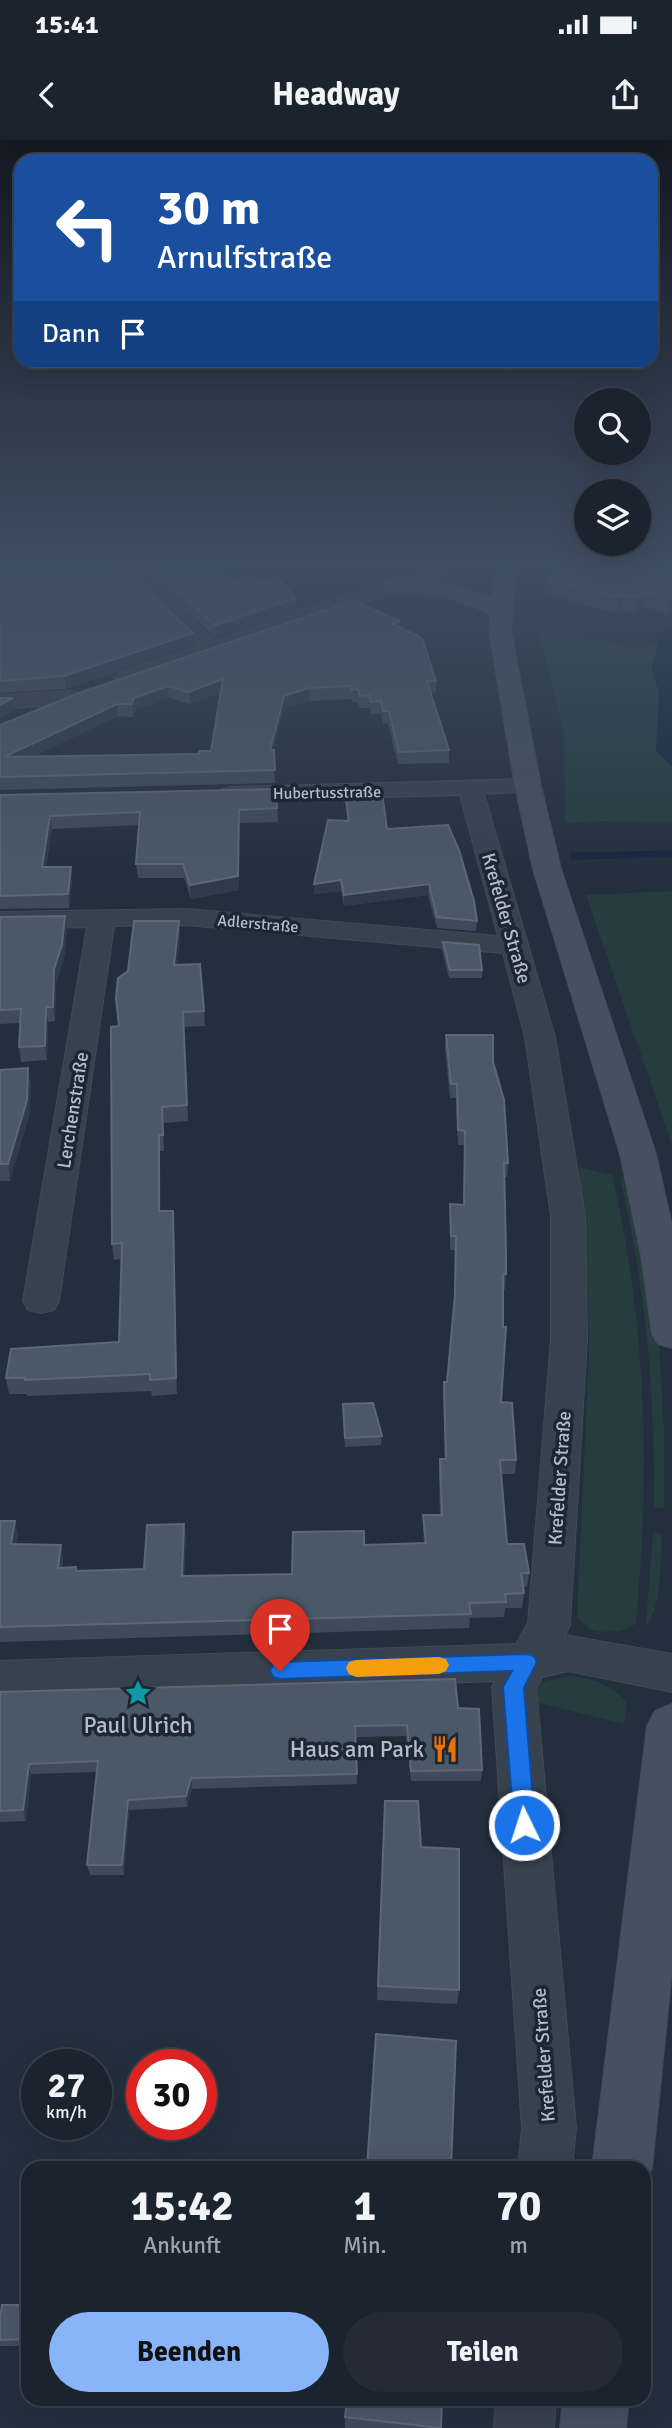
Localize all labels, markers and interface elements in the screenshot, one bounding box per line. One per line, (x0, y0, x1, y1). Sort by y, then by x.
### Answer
text: 15:41 (35, 9, 99, 41)
text: Headway (272, 75, 400, 114)
icon: back (28, 76, 66, 114)
icon: share (606, 76, 644, 114)
text: 30 m (157, 178, 260, 238)
icon: left (42, 182, 133, 273)
text: Arnulfstraße (157, 238, 332, 277)
icon: arrive (114, 315, 152, 353)
text: Dann (42, 318, 100, 350)
map controls (574, 388, 651, 556)
button: search (574, 388, 651, 465)
button: layers (574, 479, 651, 556)
street label: Hubertusstraße (273, 782, 381, 804)
street label: Krefelder Straße (476, 850, 536, 986)
street label: Adlerstraße (217, 910, 299, 937)
street label: Lerchenstraße (52, 1050, 94, 1170)
street label: Krefelder Straße (543, 1410, 577, 1546)
pin (250, 1599, 310, 1671)
icon: arrive (261, 1610, 299, 1648)
place icon: Paul Ulrich (123, 1678, 153, 1708)
place label: Paul Ulrich (83, 1711, 193, 1740)
restaurant icon: Haus am Park (430, 1734, 460, 1764)
place label: Haus am Park (290, 1735, 424, 1764)
position arrow (487, 1788, 561, 1862)
street label: Krefelder Straße (527, 1987, 561, 2123)
speed limit sign: 30 (126, 2049, 217, 2140)
text: 27 (48, 2064, 85, 2107)
text: km/h (46, 2101, 87, 2123)
text: 15:42 (131, 2181, 234, 2232)
text: 1 (354, 2181, 376, 2232)
text: 70 (496, 2181, 541, 2232)
text: Ankunft (143, 2231, 221, 2260)
text: Min. (343, 2231, 387, 2260)
text: m (510, 2231, 528, 2260)
button: Beenden (49, 2312, 329, 2392)
button: Teilen (343, 2312, 623, 2392)

